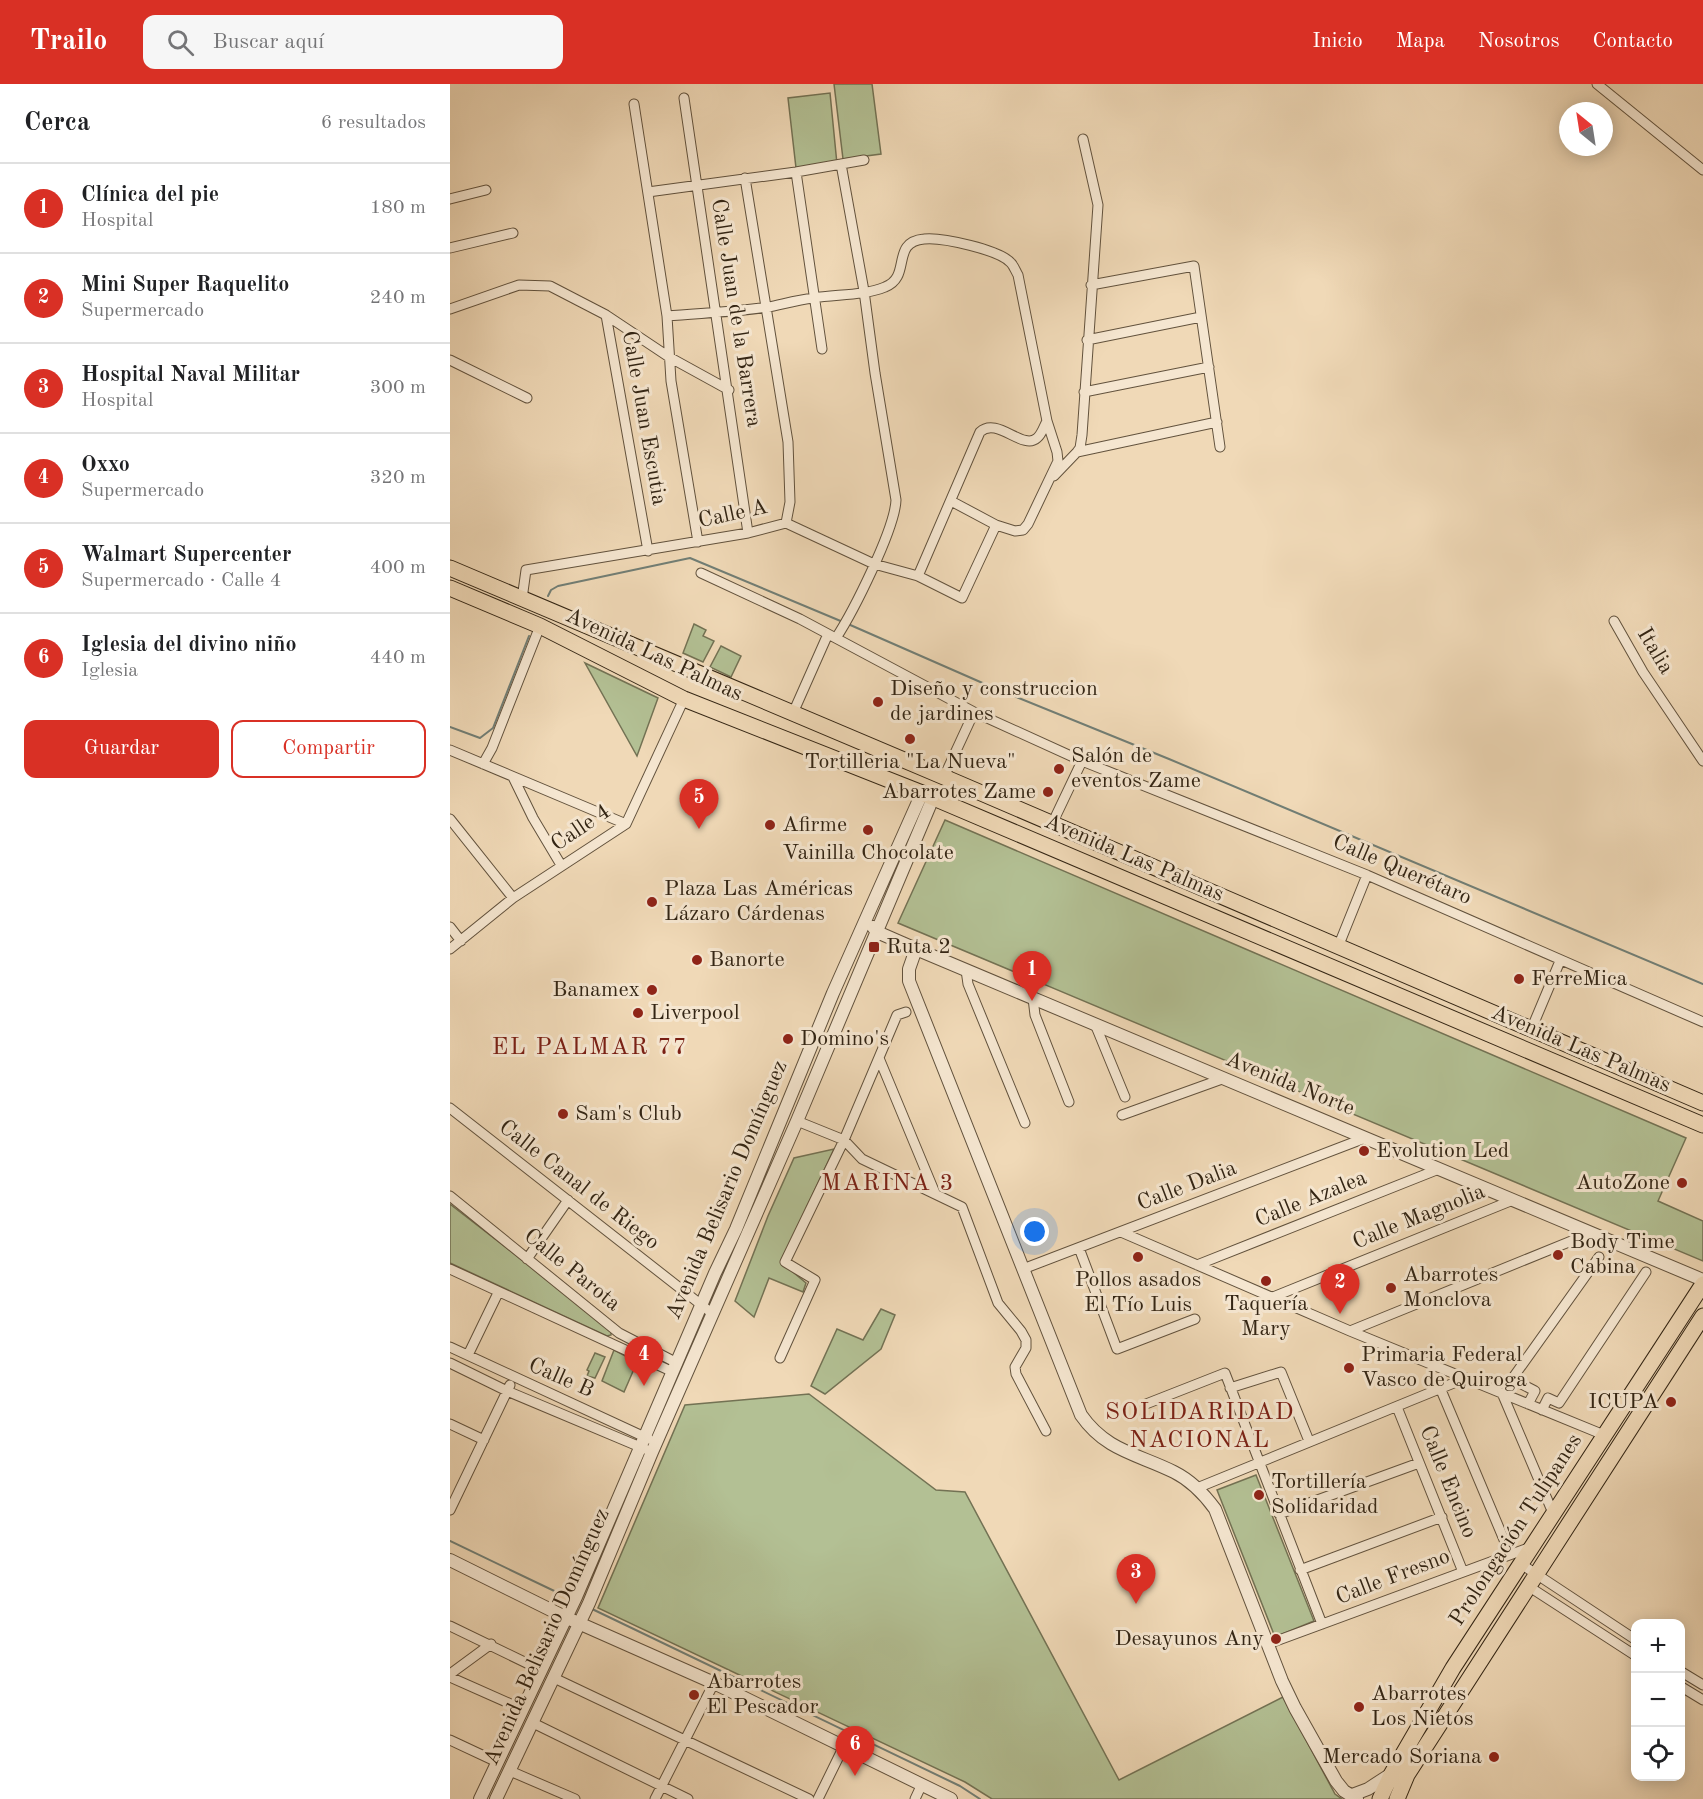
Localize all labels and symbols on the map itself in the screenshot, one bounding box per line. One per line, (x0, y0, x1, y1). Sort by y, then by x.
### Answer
north arrow (1559, 102, 1613, 156)
street label: Calle Juan de la Barrera (707, 197, 765, 429)
street label: Calle Juan Escutia (618, 329, 670, 507)
street label: Calle A (696, 496, 770, 532)
street label: Avenida Las Palmas (562, 604, 746, 706)
street label: Italia (1633, 624, 1677, 678)
place label: Diseño y construccion de jardines (890, 678, 1098, 725)
marker: Diseño y construccion de jardines (871, 695, 885, 709)
marker: Tortilleria "La Nueva" (903, 732, 917, 746)
place label: Salón de eventos Zame (1071, 745, 1201, 792)
place label: Tortilleria "La Nueva" (804, 751, 1016, 773)
marker: Salón de eventos Zame (1052, 762, 1066, 776)
pin: 5 (680, 780, 718, 829)
place label: Abarrotes Zame (882, 781, 1036, 803)
marker: Abarrotes Zame (1041, 785, 1055, 799)
street label: Calle 4 (547, 800, 615, 856)
street label: Avenida Las Palmas (1041, 810, 1227, 906)
place label: Afirme (782, 814, 847, 836)
marker: Afirme (763, 818, 777, 832)
marker: Vainilla Chocolate (861, 823, 875, 837)
street label: Calle Querétaro (1329, 831, 1475, 909)
place label: Vainilla Chocolate (782, 842, 954, 864)
place label: Plaza Las Américas Lázaro Cárdenas (664, 878, 853, 925)
marker: Plaza Las Américas Lázaro Cárdenas (645, 895, 659, 909)
place label: Ruta 2 (886, 936, 951, 958)
marker: Ruta 2 (867, 940, 881, 954)
place label: Banorte (709, 949, 785, 971)
pin: 1 (1012, 952, 1052, 1001)
marker: Banorte (690, 953, 704, 967)
place label: FerreMica (1531, 968, 1628, 990)
marker: FerreMica (1512, 972, 1526, 986)
place label: Banamex (552, 979, 640, 1001)
marker: Banamex (645, 983, 659, 997)
street label: Avenida Las Palmas (1488, 1001, 1674, 1097)
place label: Liverpool (650, 1002, 740, 1024)
marker: Liverpool (631, 1006, 645, 1020)
place label: Domino's (800, 1028, 889, 1050)
marker: Domino's (781, 1032, 795, 1046)
district label: EL PALMAR 77 (492, 1036, 688, 1060)
street label: Avenida Norte (1222, 1048, 1358, 1120)
street label: Avenida Belisario Domínguez (662, 1057, 792, 1323)
place label: Sam's Club (575, 1103, 682, 1125)
marker: Sam's Club (556, 1107, 570, 1121)
street label: Calle Canal de Riego (495, 1116, 663, 1254)
place label: Evolution Led (1376, 1140, 1509, 1162)
marker: Evolution Led (1357, 1144, 1371, 1158)
street label: Calle Dalia (1134, 1157, 1240, 1215)
street label: Calle Azalea (1252, 1167, 1370, 1231)
district label: MARINA 3 (821, 1172, 955, 1196)
place label: AutoZone (1576, 1172, 1670, 1194)
marker: AutoZone (1675, 1176, 1689, 1190)
street label: Calle Magnolia (1350, 1180, 1488, 1254)
your location (1020, 1217, 1049, 1246)
street label: Calle Parota (520, 1225, 625, 1315)
place label: Body Time Cabina (1570, 1231, 1675, 1278)
marker: Body Time Cabina (1551, 1248, 1565, 1262)
marker: Pollos asados El Tío Luis (1131, 1250, 1145, 1264)
pin: 2 (1320, 1264, 1360, 1314)
place label: Abarrotes Monclova (1403, 1264, 1498, 1311)
place label: Pollos asados El Tío Luis (1075, 1269, 1201, 1316)
marker: Taquería Mary (1259, 1274, 1273, 1288)
marker: Abarrotes Monclova (1384, 1281, 1398, 1295)
place label: Taquería Mary (1224, 1293, 1308, 1340)
pin: 4 (624, 1336, 664, 1386)
place label: Primaria Federal Vasco de Quiroga (1361, 1344, 1527, 1391)
street label: Calle B (525, 1354, 597, 1402)
marker: Primaria Federal Vasco de Quiroga (1342, 1361, 1356, 1375)
place label: ICUPA (1588, 1391, 1659, 1413)
marker: ICUPA (1664, 1395, 1678, 1409)
district label: SOLIDARIDAD NACIONAL (1105, 1401, 1295, 1453)
street label: Calle Encino (1415, 1423, 1481, 1541)
street label: Prolongación Tulipanes (1446, 1430, 1586, 1630)
place label: Tortillería Solidaridad (1271, 1471, 1379, 1518)
marker: Tortillería Solidaridad (1252, 1488, 1266, 1502)
street label: Avenida Belisario Domínguez (480, 1505, 614, 1769)
street label: Calle Fresno (1333, 1545, 1453, 1609)
pin: 3 (1116, 1554, 1156, 1604)
place label: Desayunos Any (1114, 1628, 1264, 1650)
marker: Desayunos Any (1269, 1632, 1283, 1646)
place label: Abarrotes El Pescador (706, 1671, 819, 1718)
place label: Abarrotes Los Nietos (1371, 1683, 1474, 1730)
marker: Abarrotes El Pescador (687, 1688, 701, 1702)
marker: Abarrotes Los Nietos (1352, 1700, 1366, 1714)
pin: 6 (836, 1726, 874, 1776)
place label: Mercado Soriana (1322, 1746, 1482, 1768)
marker: Mercado Soriana (1487, 1750, 1501, 1764)

